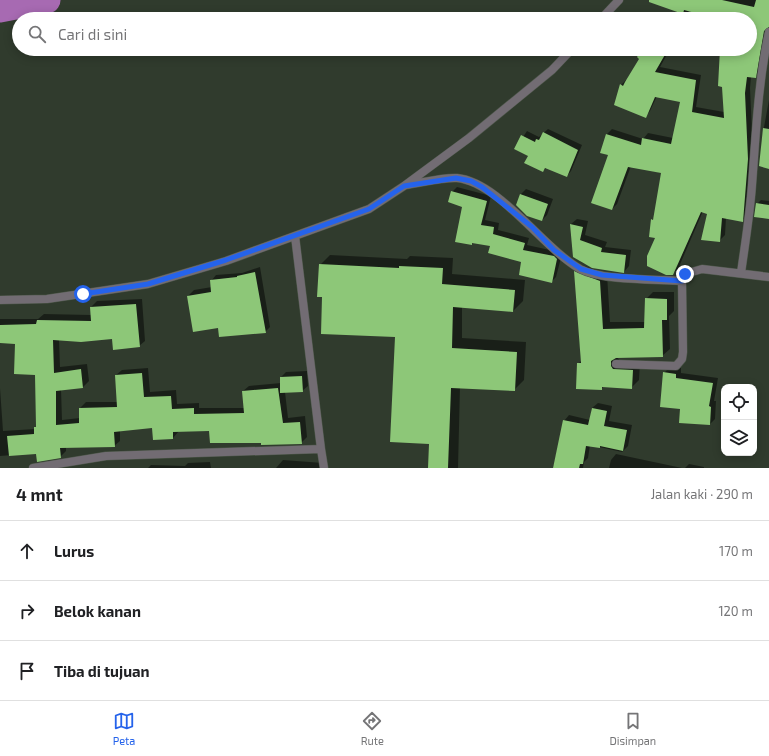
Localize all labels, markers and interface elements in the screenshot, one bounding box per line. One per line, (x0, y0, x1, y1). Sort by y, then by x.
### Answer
search box (12, 12, 757, 56)
icon: search (26, 23, 48, 45)
text: Cari di sini (58, 25, 127, 43)
route end (676, 265, 694, 283)
route start (74, 285, 92, 303)
map controls (721, 384, 757, 456)
button: locate (721, 384, 757, 420)
button: layers (721, 420, 757, 456)
text: 4 mnt (16, 484, 63, 504)
text: Jalan kaki · 290 m (651, 486, 753, 502)
icon: ahead (16, 540, 38, 562)
text: Lurus (54, 542, 94, 560)
text: 170 m (719, 543, 753, 559)
icon: right (16, 600, 38, 622)
text: Belok kanan (54, 602, 141, 620)
text: 120 m (718, 603, 753, 619)
icon: arrive (16, 660, 38, 682)
text: Tiba di tujuan (54, 662, 150, 680)
tab: Peta (113, 710, 135, 747)
tab: Rute (361, 710, 384, 747)
tab: Disimpan (609, 710, 656, 747)

